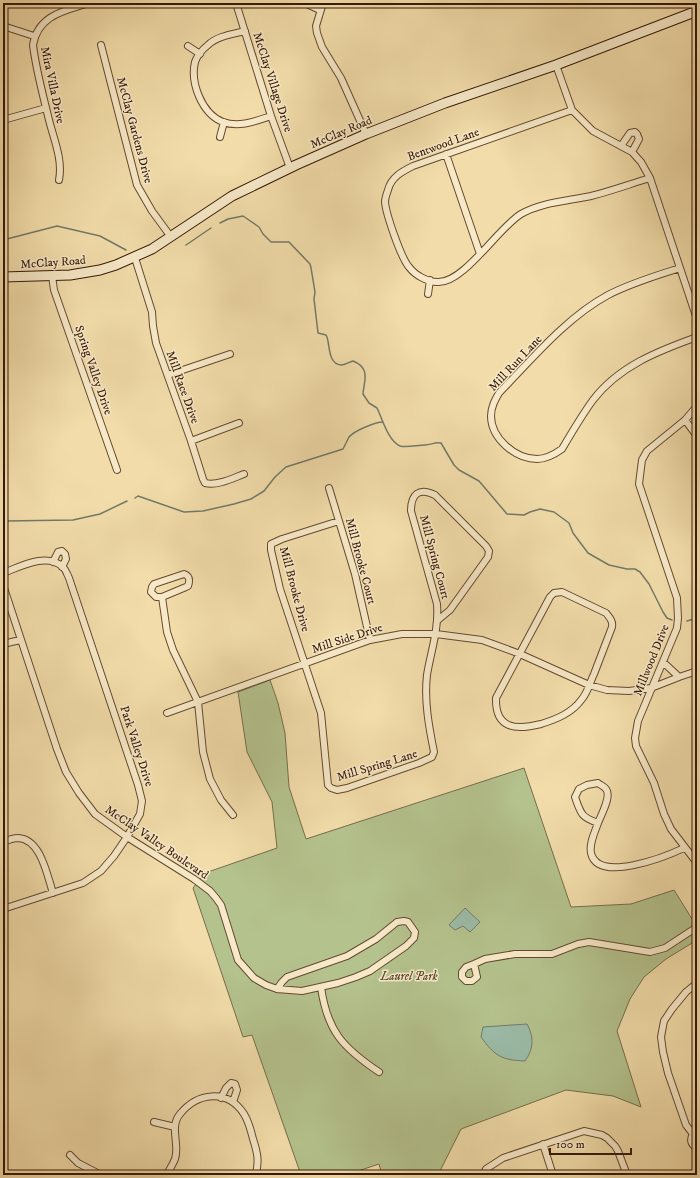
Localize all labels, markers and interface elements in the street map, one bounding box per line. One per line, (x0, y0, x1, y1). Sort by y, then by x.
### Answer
street label: McClay Village Drive (249, 30, 296, 134)
street label: Mira Villa Drive (37, 45, 68, 125)
street label: McClay Gardens Drive (113, 75, 156, 185)
street label: McClay Road (308, 113, 374, 152)
street label: Bentwood Lane (405, 125, 481, 164)
street label: McClay Road (20, 253, 86, 272)
street label: Spring Valley Drive (71, 323, 116, 417)
street label: Mill Run Lane (486, 332, 545, 395)
street label: Mill Race Drive (162, 349, 203, 426)
street label: Mill Spring Court (416, 514, 453, 601)
street label: Mill Brooke Court (342, 516, 379, 606)
street label: Mill Brooke Drive (276, 545, 313, 633)
street label: Mill Side Drive (310, 620, 384, 657)
street label: Millwood Drive (630, 622, 673, 698)
street label: Park Valley Drive (116, 704, 157, 788)
street label: Mill Spring Lane (335, 746, 419, 785)
street label: McClay Valley Boulevard (102, 802, 211, 883)
park label: Laurel Park (380, 969, 437, 984)
scale bar (550, 1130, 631, 1156)
text: 100 m (556, 1137, 585, 1152)

